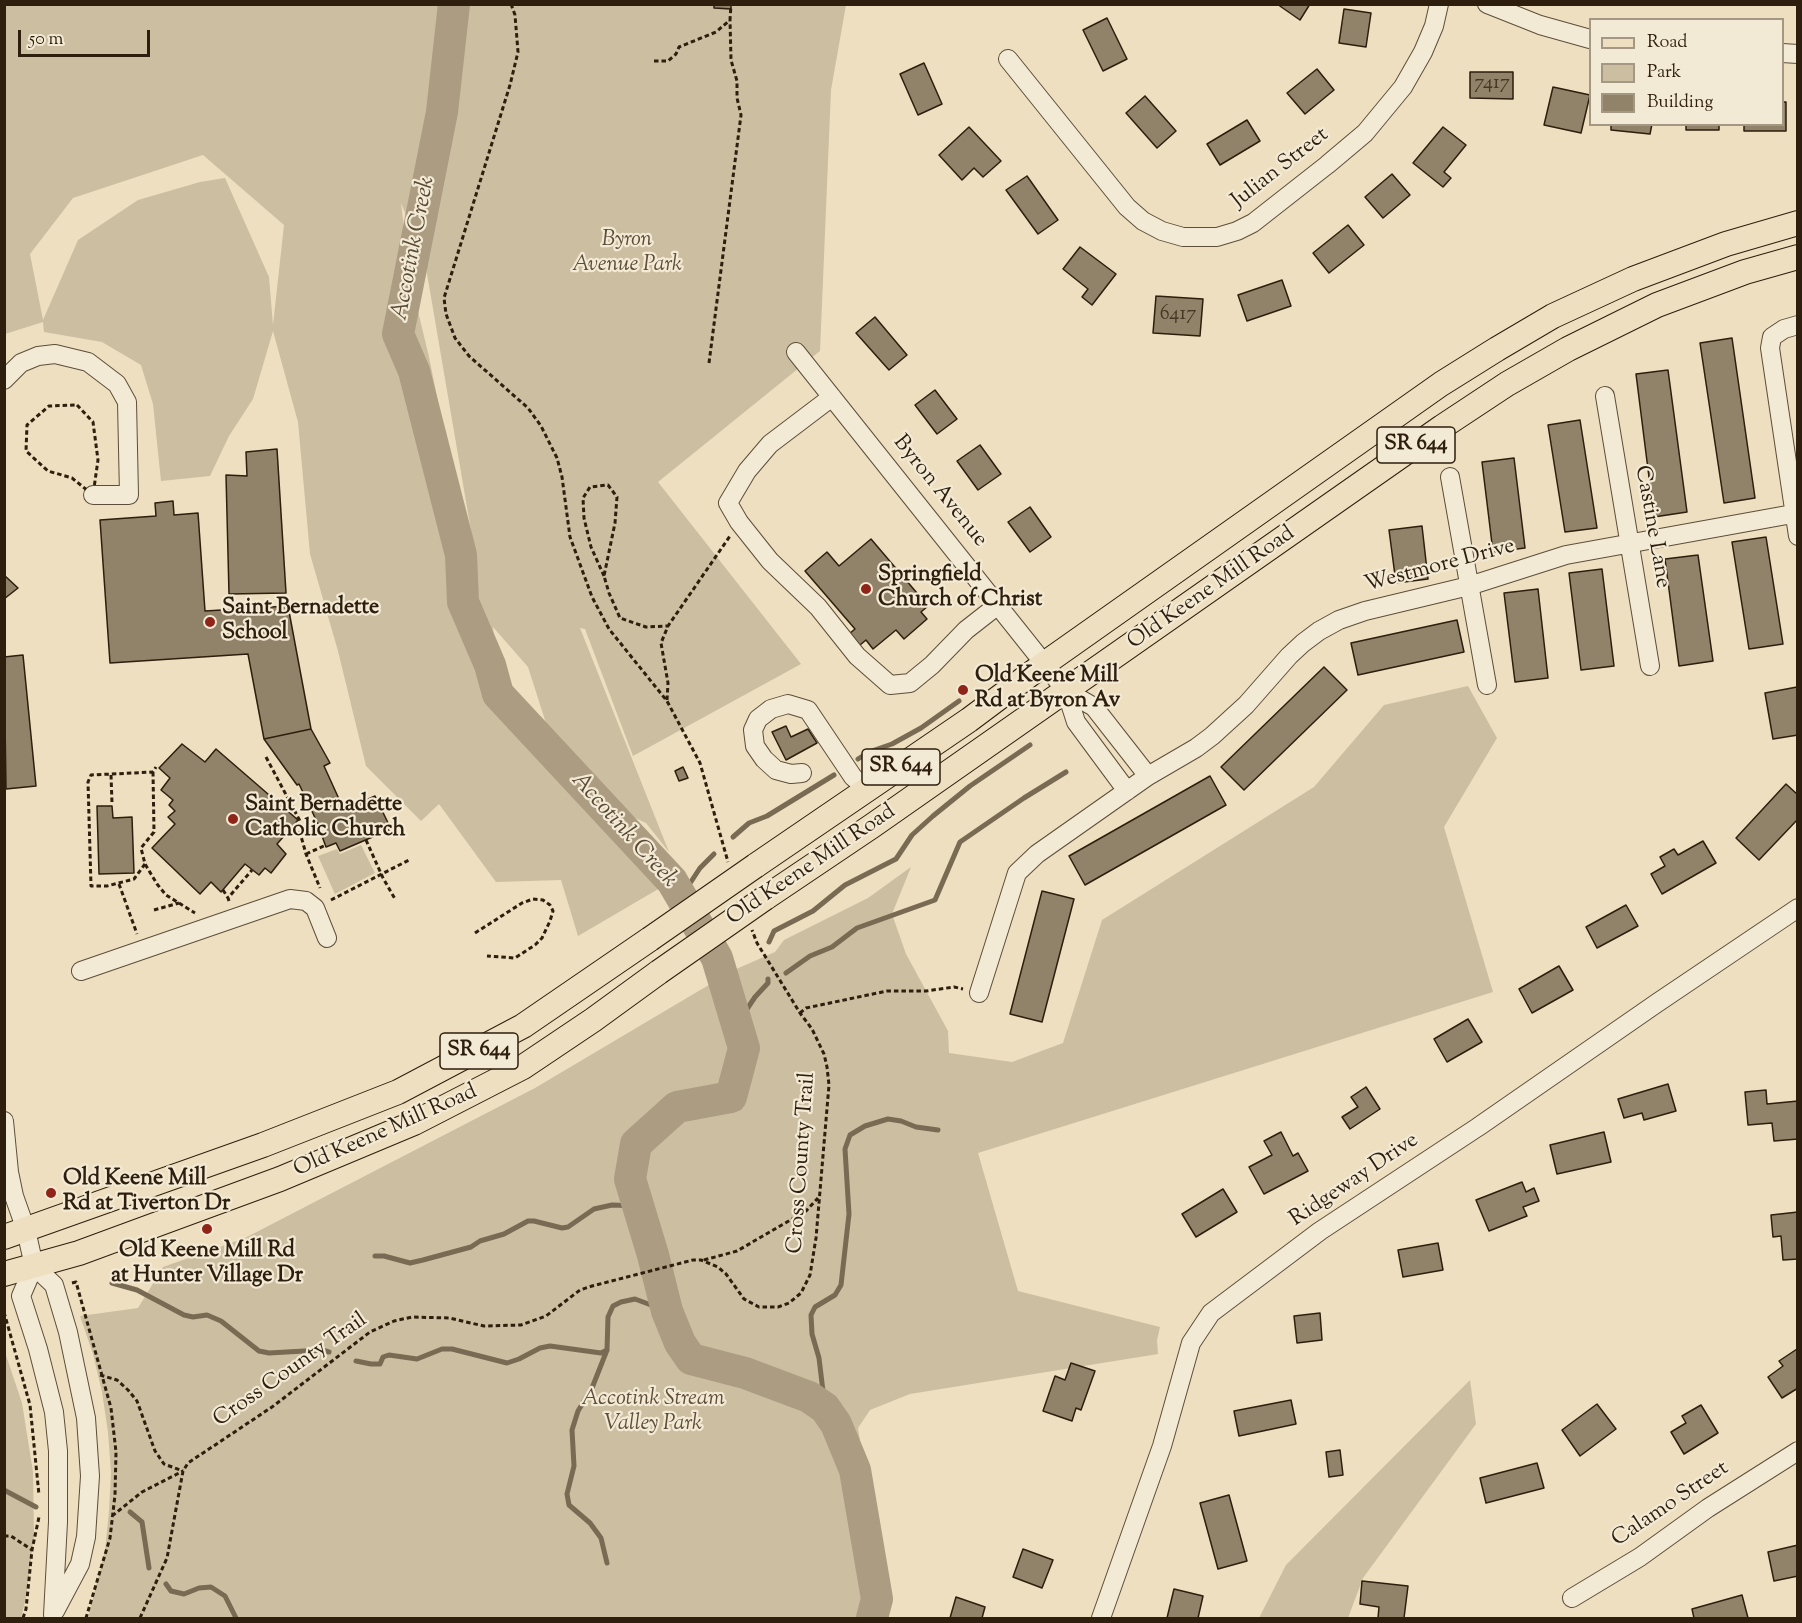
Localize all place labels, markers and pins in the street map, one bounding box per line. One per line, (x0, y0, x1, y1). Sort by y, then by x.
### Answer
place label: Springfield Church of Christ (878, 563, 1042, 614)
marker: Springfield Church of Christ (859, 582, 873, 596)
place label: Saint Bernadette School (222, 596, 379, 648)
marker: Saint Bernadette School (203, 615, 217, 629)
place label: Old Keene Mill Rd at Byron Av (975, 664, 1120, 716)
marker: Old Keene Mill Rd at Byron Av (956, 683, 970, 697)
place label: Saint Bernadette Catholic Church (245, 793, 406, 844)
marker: Saint Bernadette Catholic Church (226, 812, 240, 826)
place label: Old Keene Mill Rd at Tiverton Dr (63, 1167, 230, 1218)
marker: Old Keene Mill Rd at Tiverton Dr (44, 1186, 58, 1200)
marker: Old Keene Mill Rd at Hunter Village Dr (200, 1222, 214, 1236)
place label: Old Keene Mill Rd at Hunter Village Dr (111, 1239, 303, 1290)

